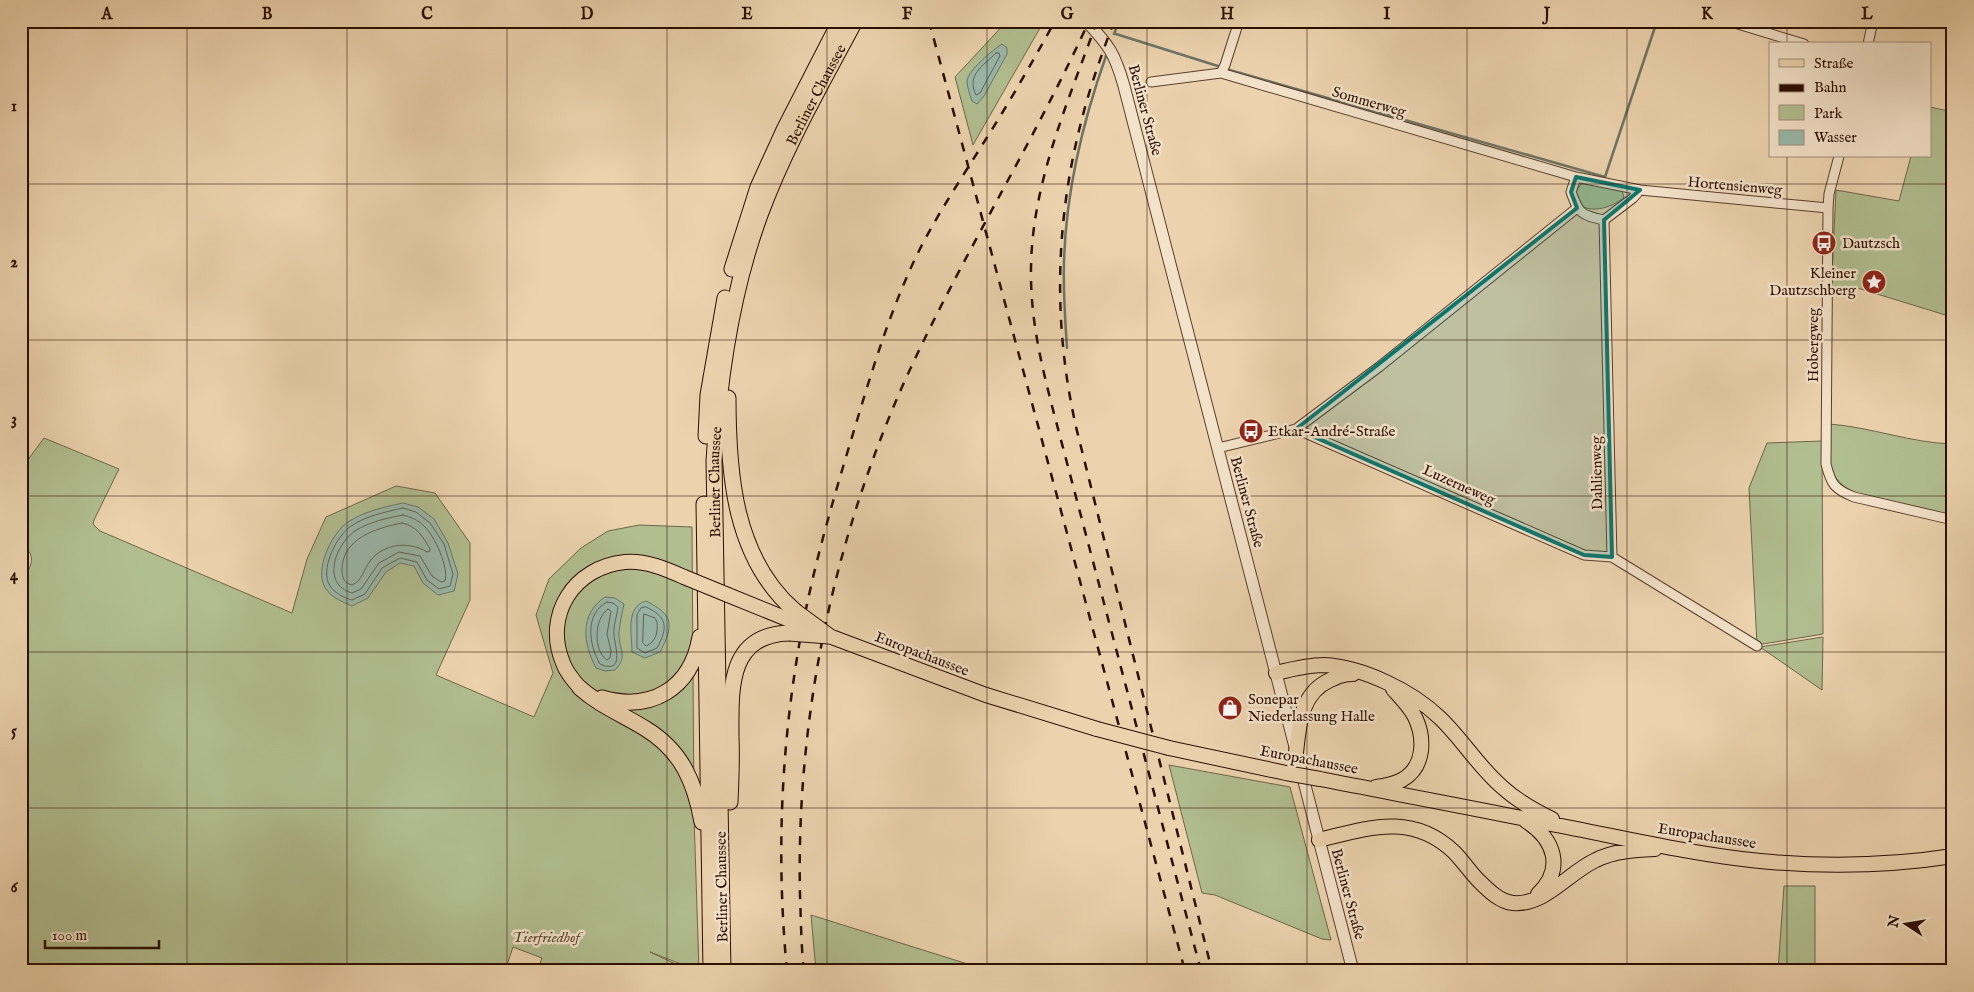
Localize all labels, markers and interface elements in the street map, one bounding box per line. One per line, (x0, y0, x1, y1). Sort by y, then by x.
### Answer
text: A (101, 5, 114, 25)
text: B (262, 5, 273, 25)
text: C (421, 5, 433, 25)
text: D (581, 5, 594, 25)
text: E (741, 5, 753, 25)
text: F (902, 5, 913, 25)
text: G (1061, 5, 1074, 25)
text: H (1220, 5, 1234, 25)
text: I (1384, 5, 1391, 25)
text: J (1542, 5, 1551, 25)
text: K (1701, 5, 1714, 25)
text: L (1861, 5, 1873, 25)
street label: Berliner Chaussee (782, 41, 850, 148)
legend (1769, 42, 1932, 158)
text: Straße (1814, 54, 1854, 73)
street label: Berliner Straße (1124, 62, 1166, 158)
text: Bahn (1814, 78, 1846, 97)
street label: Sommerweg (1330, 82, 1409, 122)
text: 1 (11, 97, 17, 117)
text: Park (1814, 104, 1844, 123)
text: Wasser (1814, 128, 1857, 147)
street label: Hortensienweg (1687, 172, 1784, 200)
bus stop icon: Dautzsch (1811, 230, 1837, 256)
place label: Dautzsch (1842, 234, 1900, 253)
text: 2 (10, 253, 18, 273)
place label: Kleiner Dautzschberg (1769, 264, 1857, 300)
place icon: Kleiner Dautzschberg (1861, 269, 1887, 295)
street label: Hobergweg (1804, 307, 1823, 382)
text: 3 (11, 410, 17, 430)
bus stop icon: Etkar-André-Straße (1238, 418, 1264, 444)
place label: Etkar-André-Straße (1268, 422, 1396, 441)
street label: Berliner Chaussee (704, 426, 726, 538)
street label: Dahlienweg (1587, 435, 1607, 510)
street label: Berliner Straße (1226, 454, 1268, 550)
street label: Luzerneweg (1420, 461, 1499, 510)
text: 4 (10, 566, 19, 586)
street label: Europachaussee (872, 627, 972, 681)
place label: Sonepar Niederlassung Halle (1248, 690, 1375, 726)
shop icon: Sonepar Niederlassung Halle (1217, 695, 1243, 721)
text: 5 (11, 722, 17, 742)
street label: Europachaussee (1258, 741, 1360, 779)
street label: Europachaussee (1656, 819, 1758, 853)
street label: Berliner Chaussee (712, 831, 732, 943)
street label: Berliner Straße (1327, 846, 1369, 942)
text: 6 (11, 878, 19, 898)
north arrow (1882, 900, 1932, 950)
text: N (1884, 914, 1904, 930)
scale bar (45, 917, 159, 949)
text: 100 m (52, 926, 88, 945)
park label: Tierfriedhof (512, 928, 583, 947)

